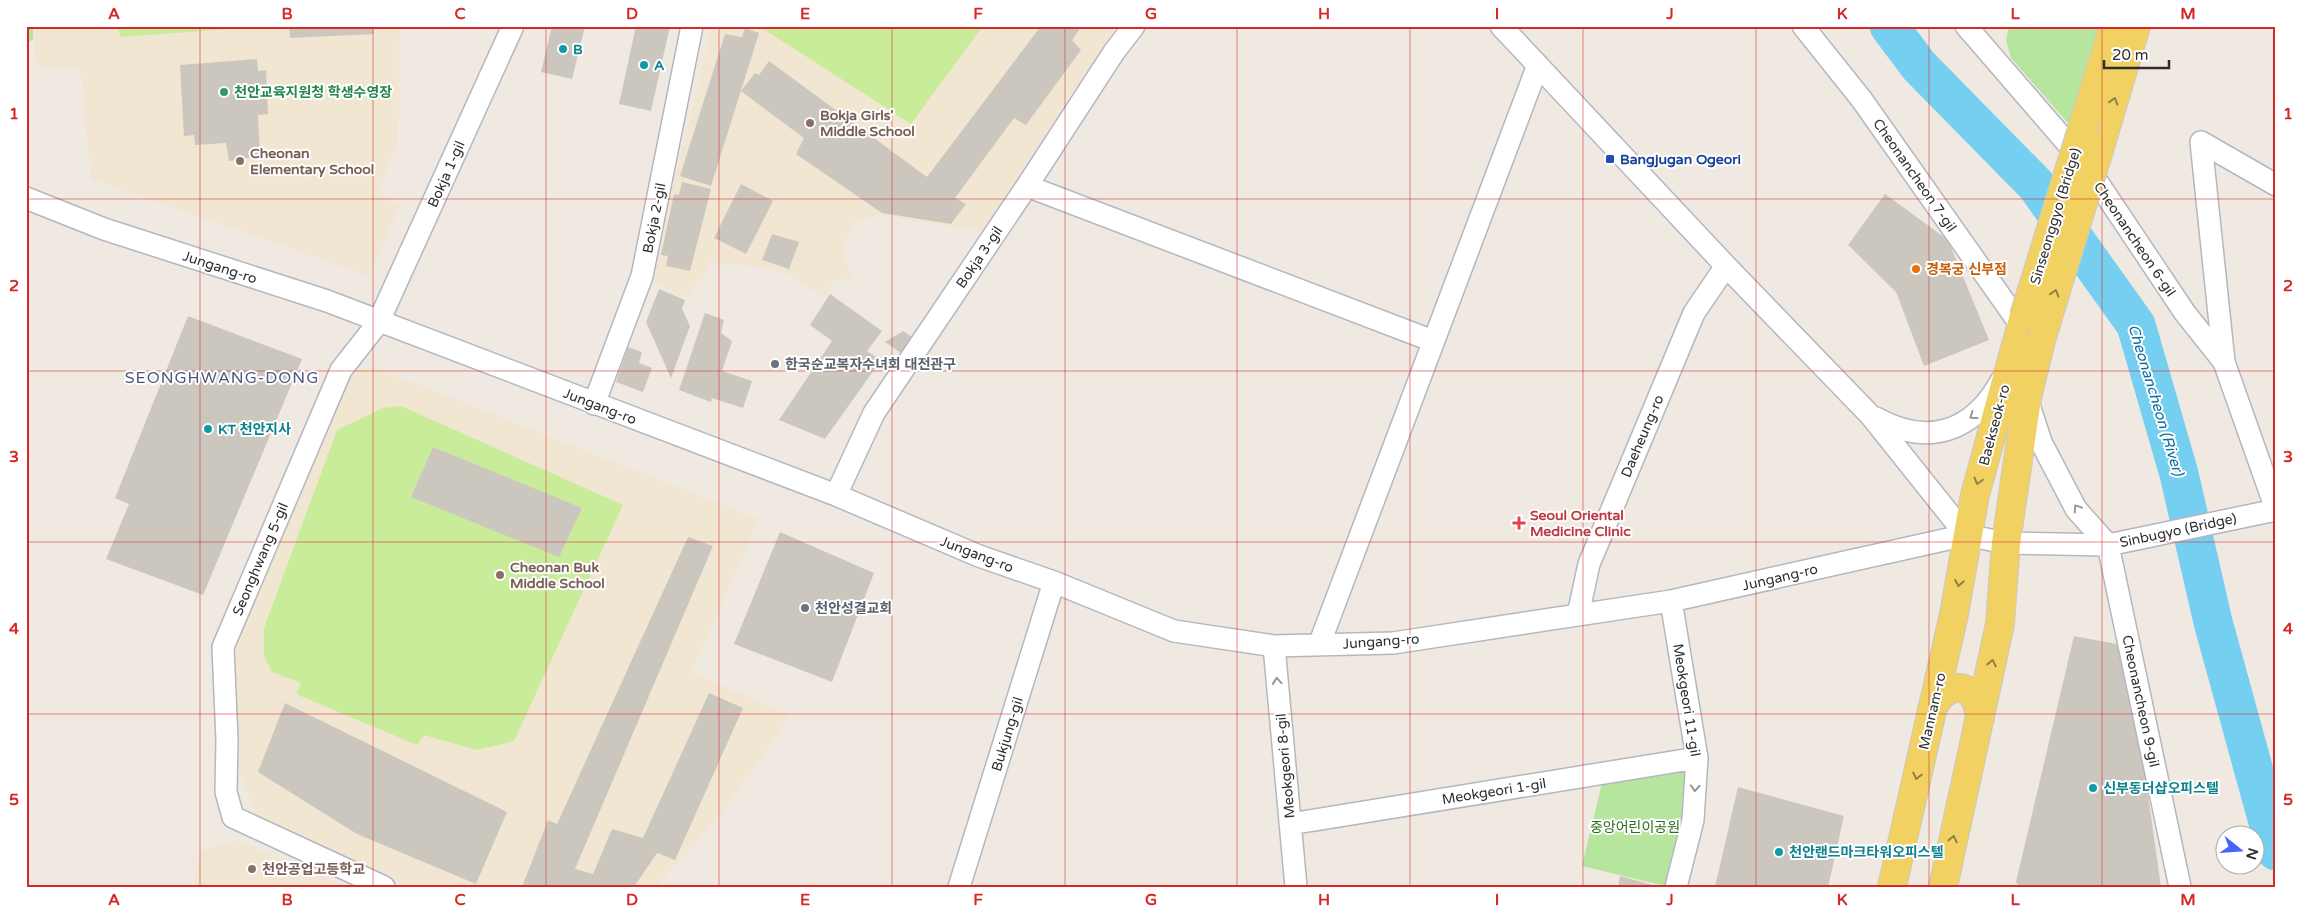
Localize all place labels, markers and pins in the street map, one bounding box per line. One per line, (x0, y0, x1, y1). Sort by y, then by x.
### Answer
place label: B (573, 41, 583, 58)
marker: B (557, 43, 569, 55)
place label: A (654, 57, 665, 74)
marker: A (638, 59, 650, 71)
place label: 천안교육지원청 학생수영장 (234, 84, 392, 101)
marker: 천안교육지원청 학생수영장 (218, 86, 230, 98)
place label: Bokja Girls' Middle School (820, 107, 915, 140)
marker: Bokja Girls' Middle School (804, 117, 816, 129)
place label: Cheonan Elementary School (250, 145, 374, 178)
place label: Bangjugan Ogeori (1620, 151, 1741, 168)
marker: Bangjugan Ogeori (1604, 153, 1616, 165)
marker: Cheonan Elementary School (234, 155, 246, 167)
place label: 경복궁 신부점 (1926, 261, 2007, 278)
marker: 경복궁 신부점 (1910, 263, 1922, 275)
place label: 한국순교복자수녀회 대전관구 (785, 356, 956, 373)
marker: 한국순교복자수녀회 대전관구 (769, 358, 781, 370)
place label: KT 천안지사 (218, 421, 291, 438)
marker: KT 천안지사 (202, 423, 214, 435)
place label: Seoul Oriental Medicine Clinic (1530, 507, 1631, 540)
marker: Seoul Oriental Medicine Clinic (1512, 516, 1526, 530)
place label: Cheonan Buk Middle School (510, 559, 605, 592)
marker: Cheonan Buk Middle School (494, 569, 506, 581)
place label: 천안성결교회 (815, 600, 892, 617)
marker: 천안성결교회 (799, 602, 811, 614)
place label: 신부동더샵오피스텔 (2103, 780, 2219, 797)
marker: 신부동더샵오피스텔 (2087, 782, 2099, 794)
place label: 천안랜드마크타워오피스텔 (1789, 844, 1944, 861)
marker: 천안랜드마크타워오피스텔 (1773, 846, 1785, 858)
place label: 천안공업고등학교 (262, 861, 365, 878)
marker: 천안공업고등학교 (246, 863, 258, 875)

